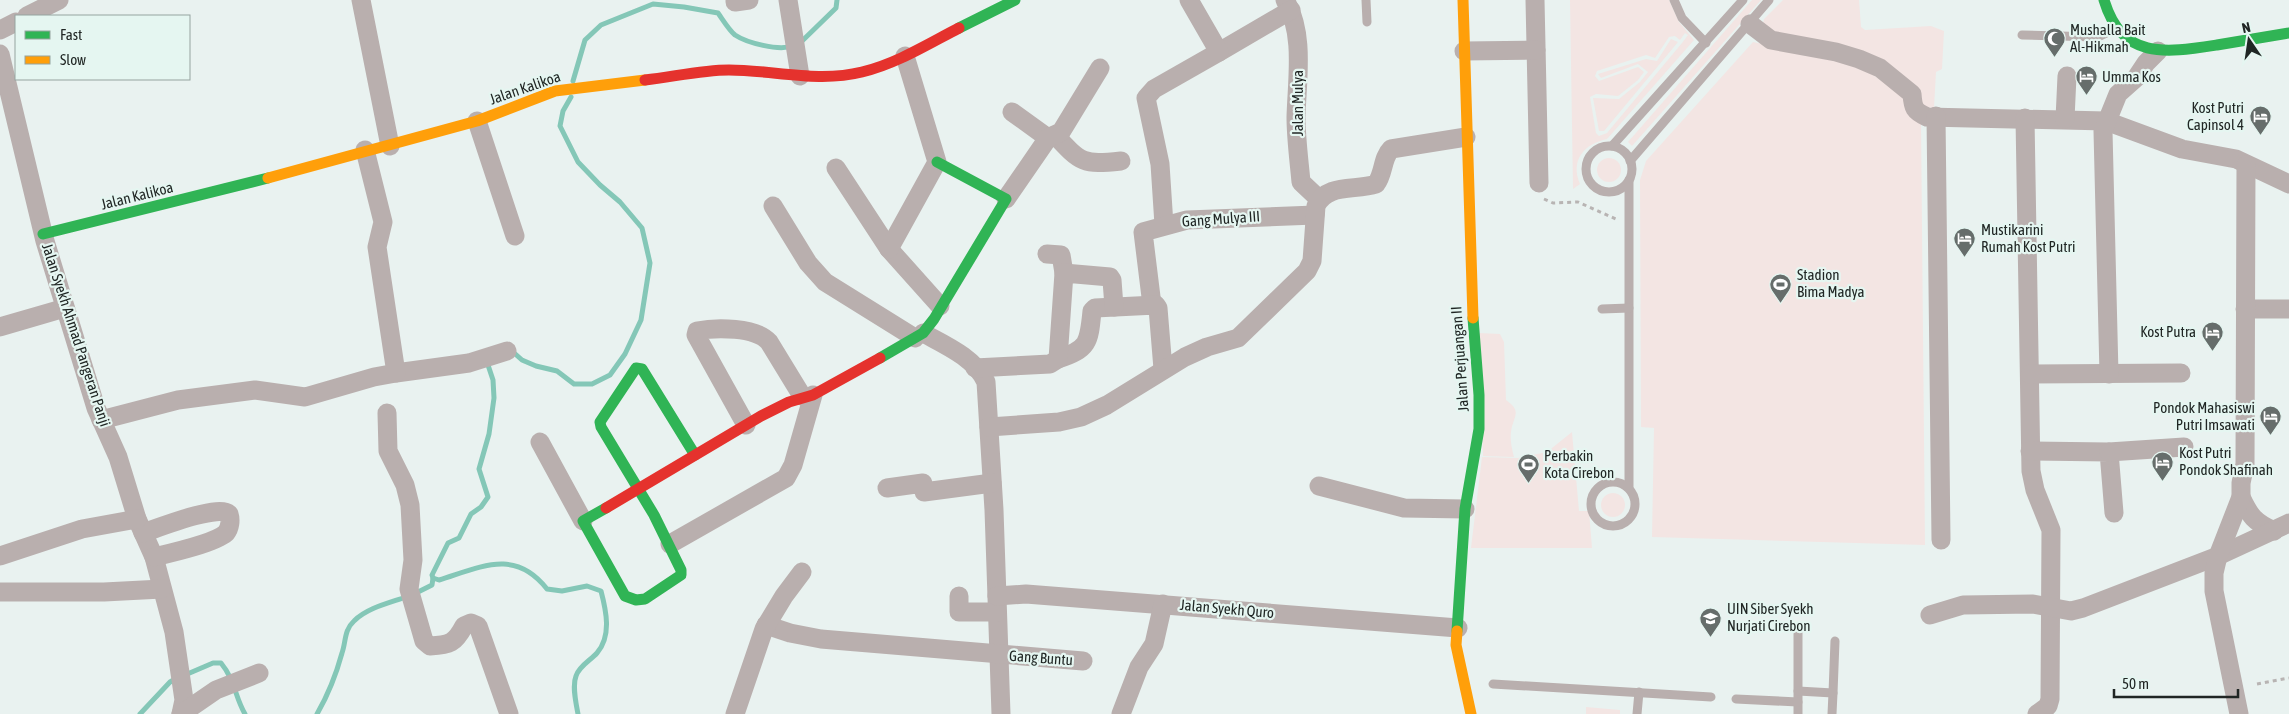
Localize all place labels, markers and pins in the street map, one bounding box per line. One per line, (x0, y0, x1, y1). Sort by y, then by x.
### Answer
place label: Mushalla Bait Al-Hikmah (2070, 21, 2146, 55)
mosque icon: Mushalla Bait Al-Hikmah (2042, 27, 2066, 58)
hotel icon: Umma Kos (2074, 65, 2098, 96)
place label: Umma Kos (2102, 68, 2161, 85)
place label: Kost Putri Capinsol 4 (2187, 99, 2244, 133)
hotel icon: Kost Putri Capinsol 4 (2248, 105, 2272, 136)
place label: Mustikarini Rumah Kost Putri (1981, 221, 2075, 255)
hotel icon: Mustikarini Rumah Kost Putri (1953, 227, 1977, 258)
place label: Stadion Bima Madya (1797, 266, 1865, 300)
sports icon: Stadion Bima Madya (1769, 272, 1793, 303)
hotel icon: Kost Putra (2200, 320, 2224, 351)
place label: Kost Putra (2140, 323, 2196, 340)
place label: Pondok Mahasiswi Putri Imsawati (2153, 399, 2255, 433)
hotel icon: Pondok Mahasiswi Putri Imsawati (2259, 405, 2283, 436)
place label: Kost Putri Pondok Shafinah (2179, 444, 2273, 478)
place label: Perbakin Kota Cirebon (1544, 447, 1614, 481)
hotel icon: Kost Putri Pondok Shafinah (2151, 450, 2175, 481)
sports icon: Perbakin Kota Cirebon (1516, 453, 1540, 484)
place label: UIN Siber Syekh Nurjati Cirebon (1727, 600, 1814, 634)
school or university icon: UIN Siber Syekh Nurjati Cirebon (1699, 606, 1723, 637)

